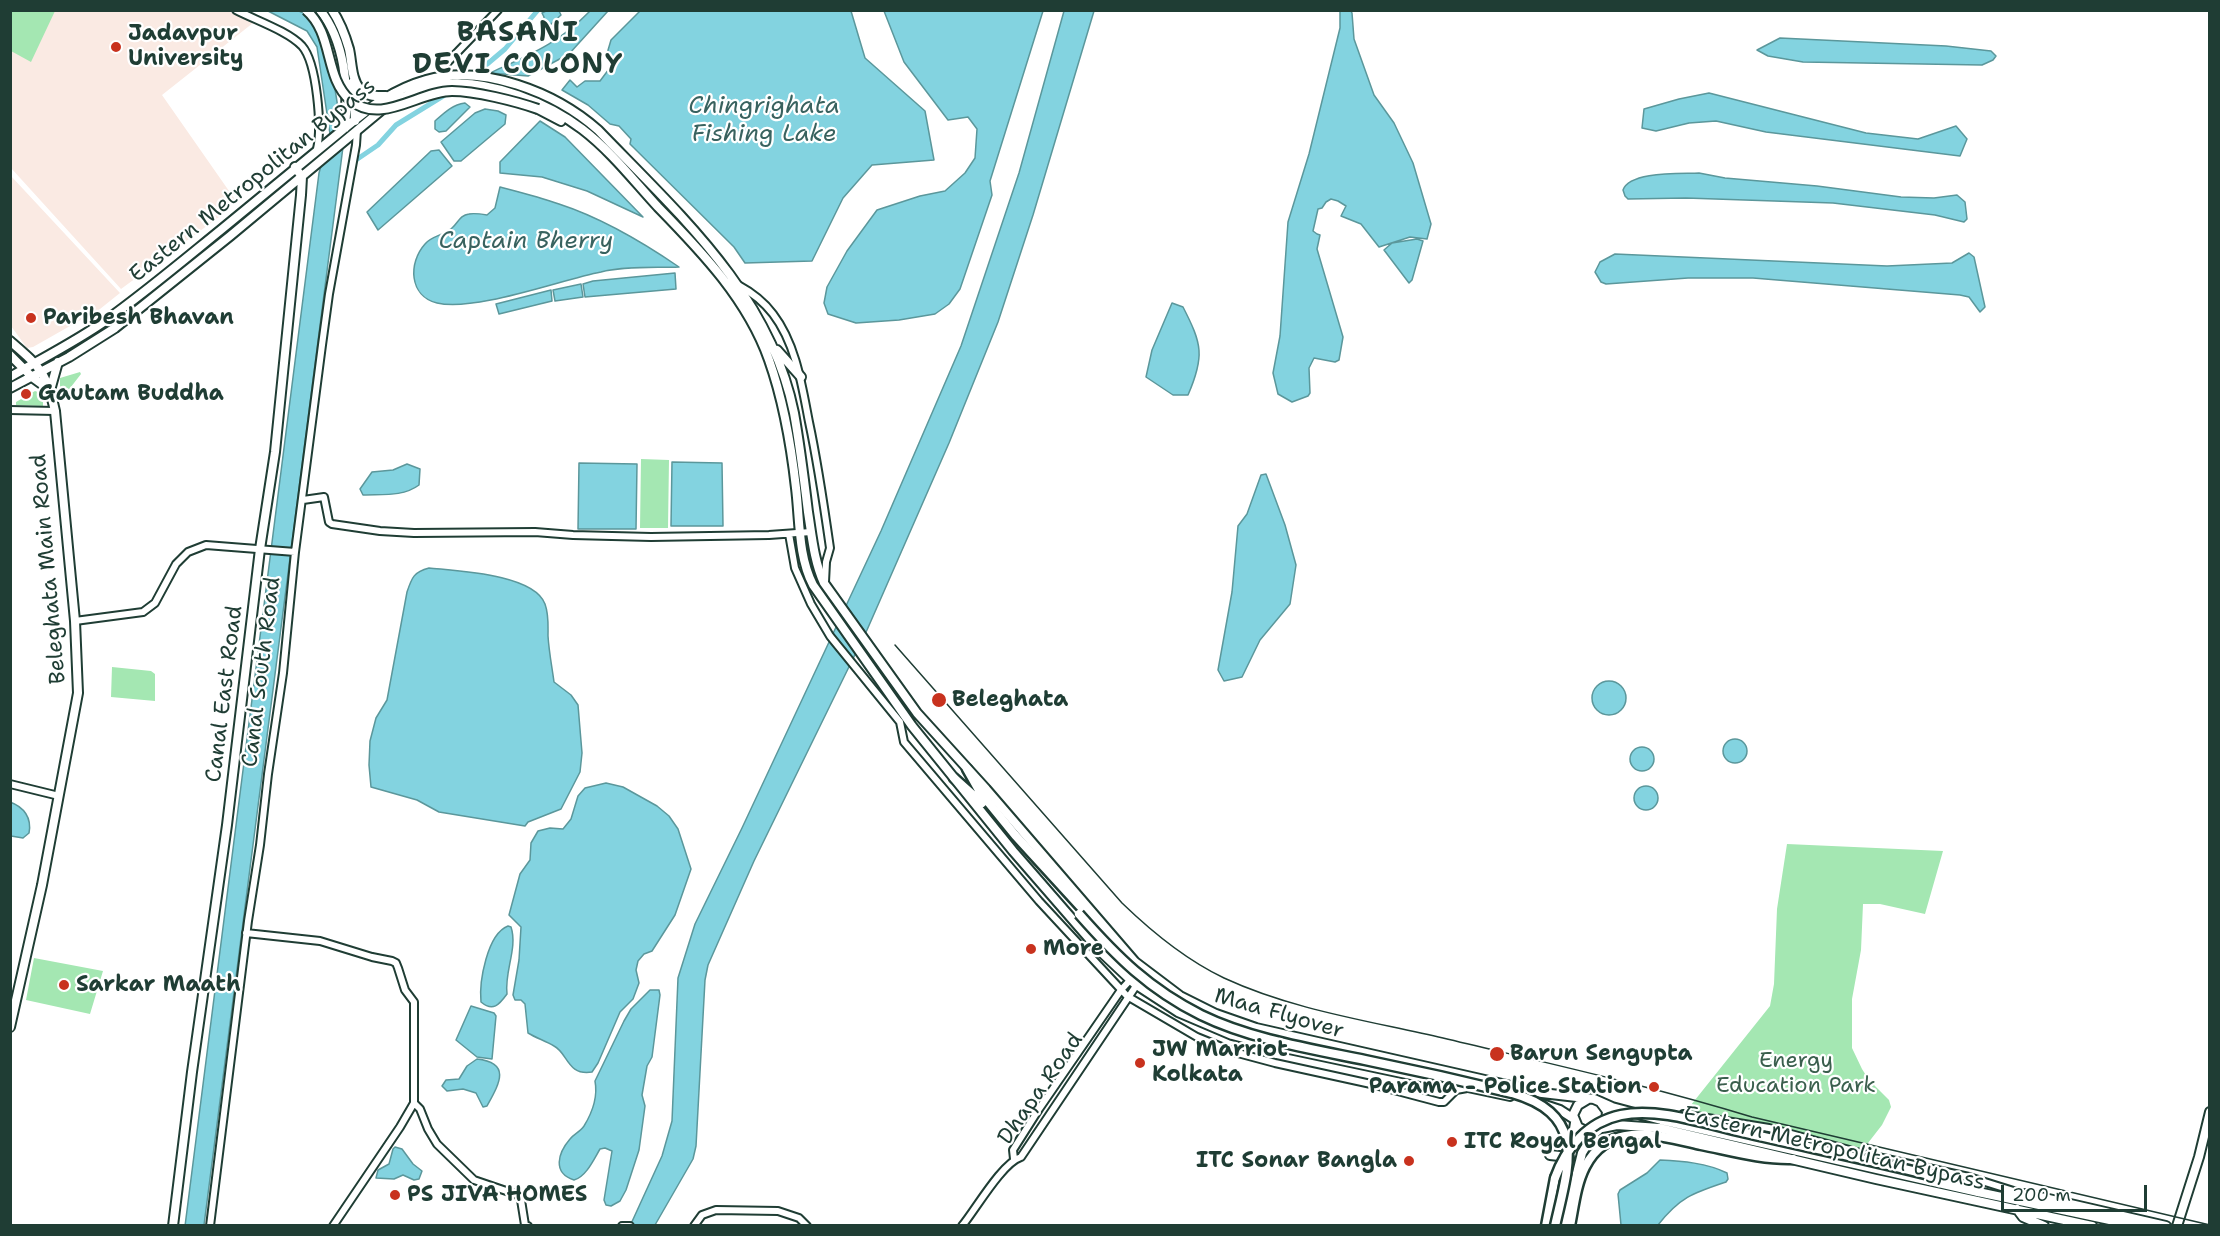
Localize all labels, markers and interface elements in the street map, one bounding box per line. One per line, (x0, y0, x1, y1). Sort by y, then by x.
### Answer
district label: BASANI DEVI COLONY (412, 17, 624, 83)
place label: Jadavpur University (128, 21, 243, 72)
marker: Jadavpur University (109, 40, 123, 54)
street label: Eastern Metropolitan Bypass (125, 74, 381, 288)
water label: Chingrighata Fishing Lake (688, 93, 840, 149)
water label: Captain Bherry (439, 228, 613, 256)
place label: Paribesh Bhavan (43, 305, 234, 331)
marker: Paribesh Bhavan (24, 311, 38, 325)
place label: Gautam Buddha (38, 381, 224, 407)
marker: Gautam Buddha (19, 387, 33, 401)
street label: Beleghata Main Road (26, 453, 72, 685)
street label: Canal South Road (237, 575, 287, 769)
street label: Canal East Road (201, 604, 249, 784)
place label: Beleghata (952, 687, 1068, 713)
marker: Beleghata (930, 691, 948, 709)
place label: More (1043, 936, 1104, 962)
marker: More (1024, 942, 1038, 956)
place label: Sarkar Maath (76, 972, 241, 998)
marker: Sarkar Maath (57, 978, 71, 992)
street label: Maa Flyover (1211, 983, 1347, 1045)
street label: Dhapa Road (993, 1028, 1089, 1150)
place label: JW Marriot Kolkata (1152, 1037, 1288, 1088)
place label: Barun Sengupta (1510, 1041, 1693, 1067)
marker: Barun Sengupta (1488, 1045, 1506, 1063)
park label: Energy Education Park (1716, 1048, 1876, 1100)
marker: JW Marriot Kolkata (1133, 1056, 1147, 1070)
place label: Parama - Police Station (1369, 1074, 1642, 1100)
marker: Parama - Police Station (1647, 1080, 1661, 1094)
street label: Eastern Metropolitan Bypass (1681, 1101, 1987, 1197)
place label: ITC Royal Bengal (1464, 1129, 1661, 1155)
marker: ITC Royal Bengal (1445, 1135, 1459, 1149)
place label: ITC Sonar Bangla (1196, 1148, 1397, 1174)
marker: ITC Sonar Bangla (1402, 1154, 1416, 1168)
scale bar (2004, 1173, 2150, 1211)
place label: PS JIVA HOMES (407, 1182, 587, 1208)
text: 200 m (2012, 1183, 2071, 1207)
marker: PS JIVA HOMES (388, 1188, 402, 1202)

